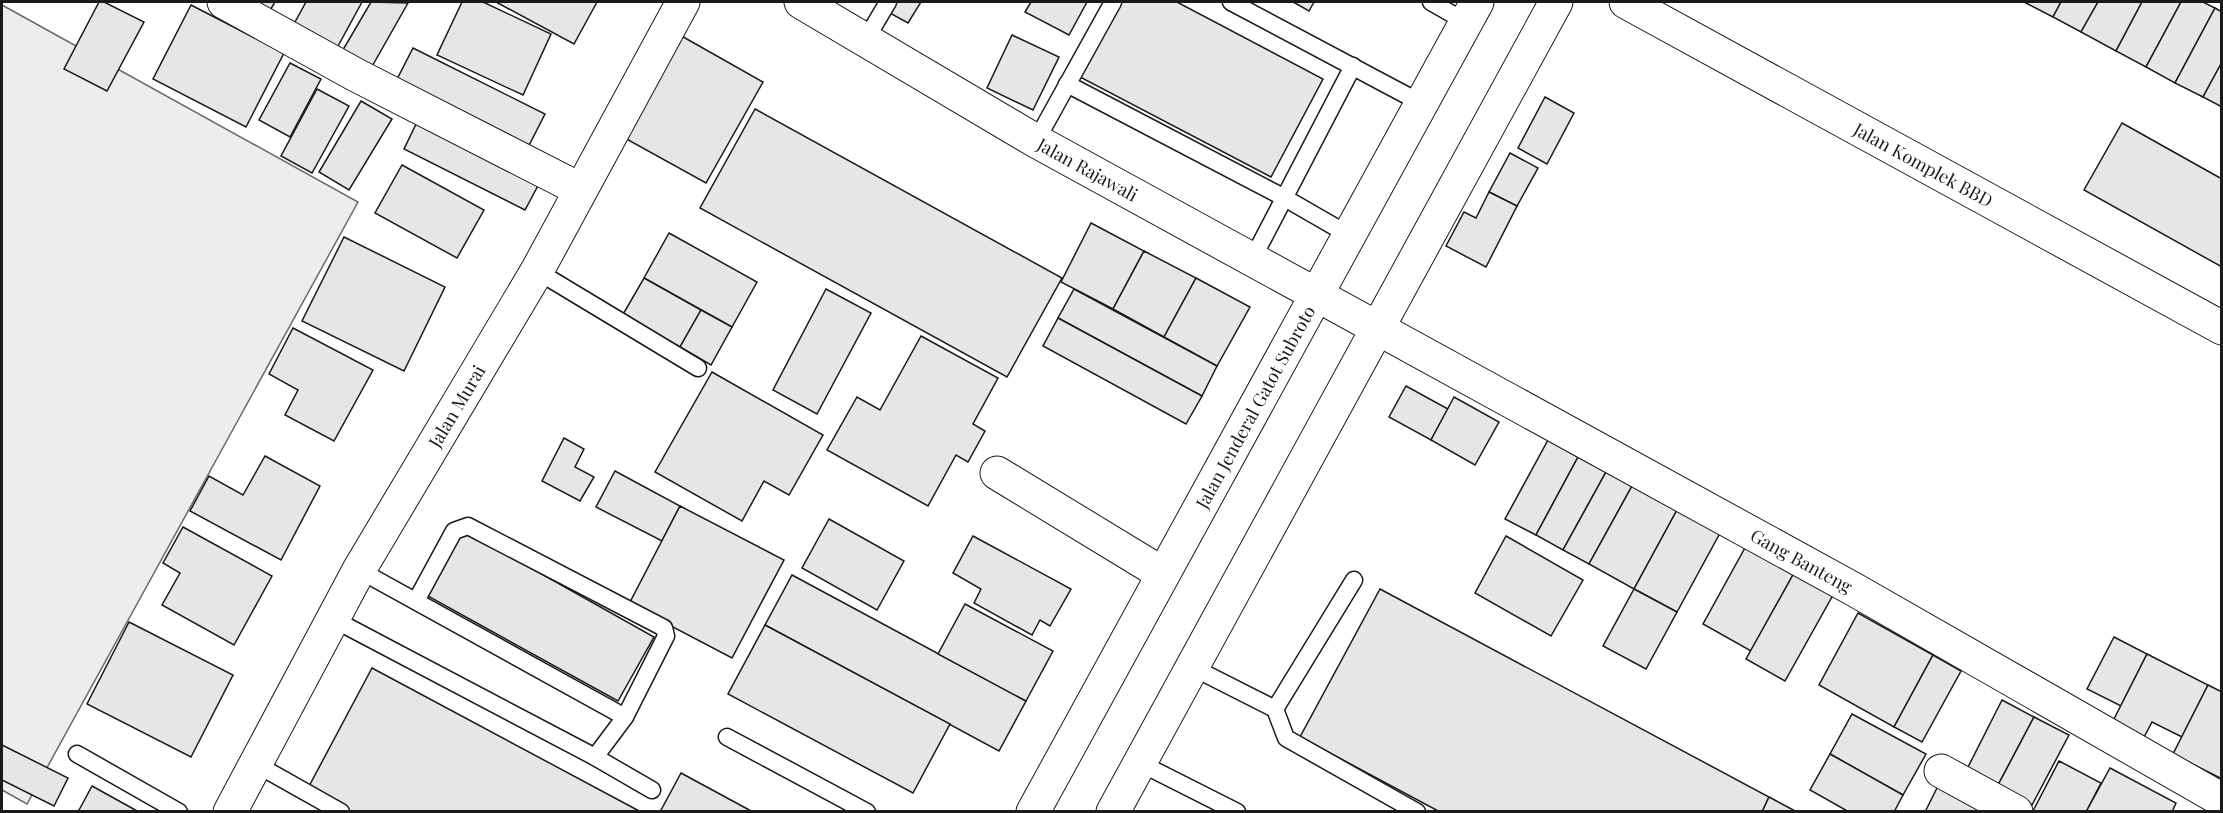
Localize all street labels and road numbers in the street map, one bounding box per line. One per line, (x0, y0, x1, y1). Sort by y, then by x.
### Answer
street label: Jalan Komplek BBD (1849, 116, 1997, 212)
street label: Jalan Rajawali (1032, 132, 1142, 207)
street label: Jalan Jenderal Gatot Subroto (1189, 301, 1320, 513)
street label: Jalan Murai (422, 360, 490, 453)
street label: Gang Banteng (1746, 523, 1857, 598)

